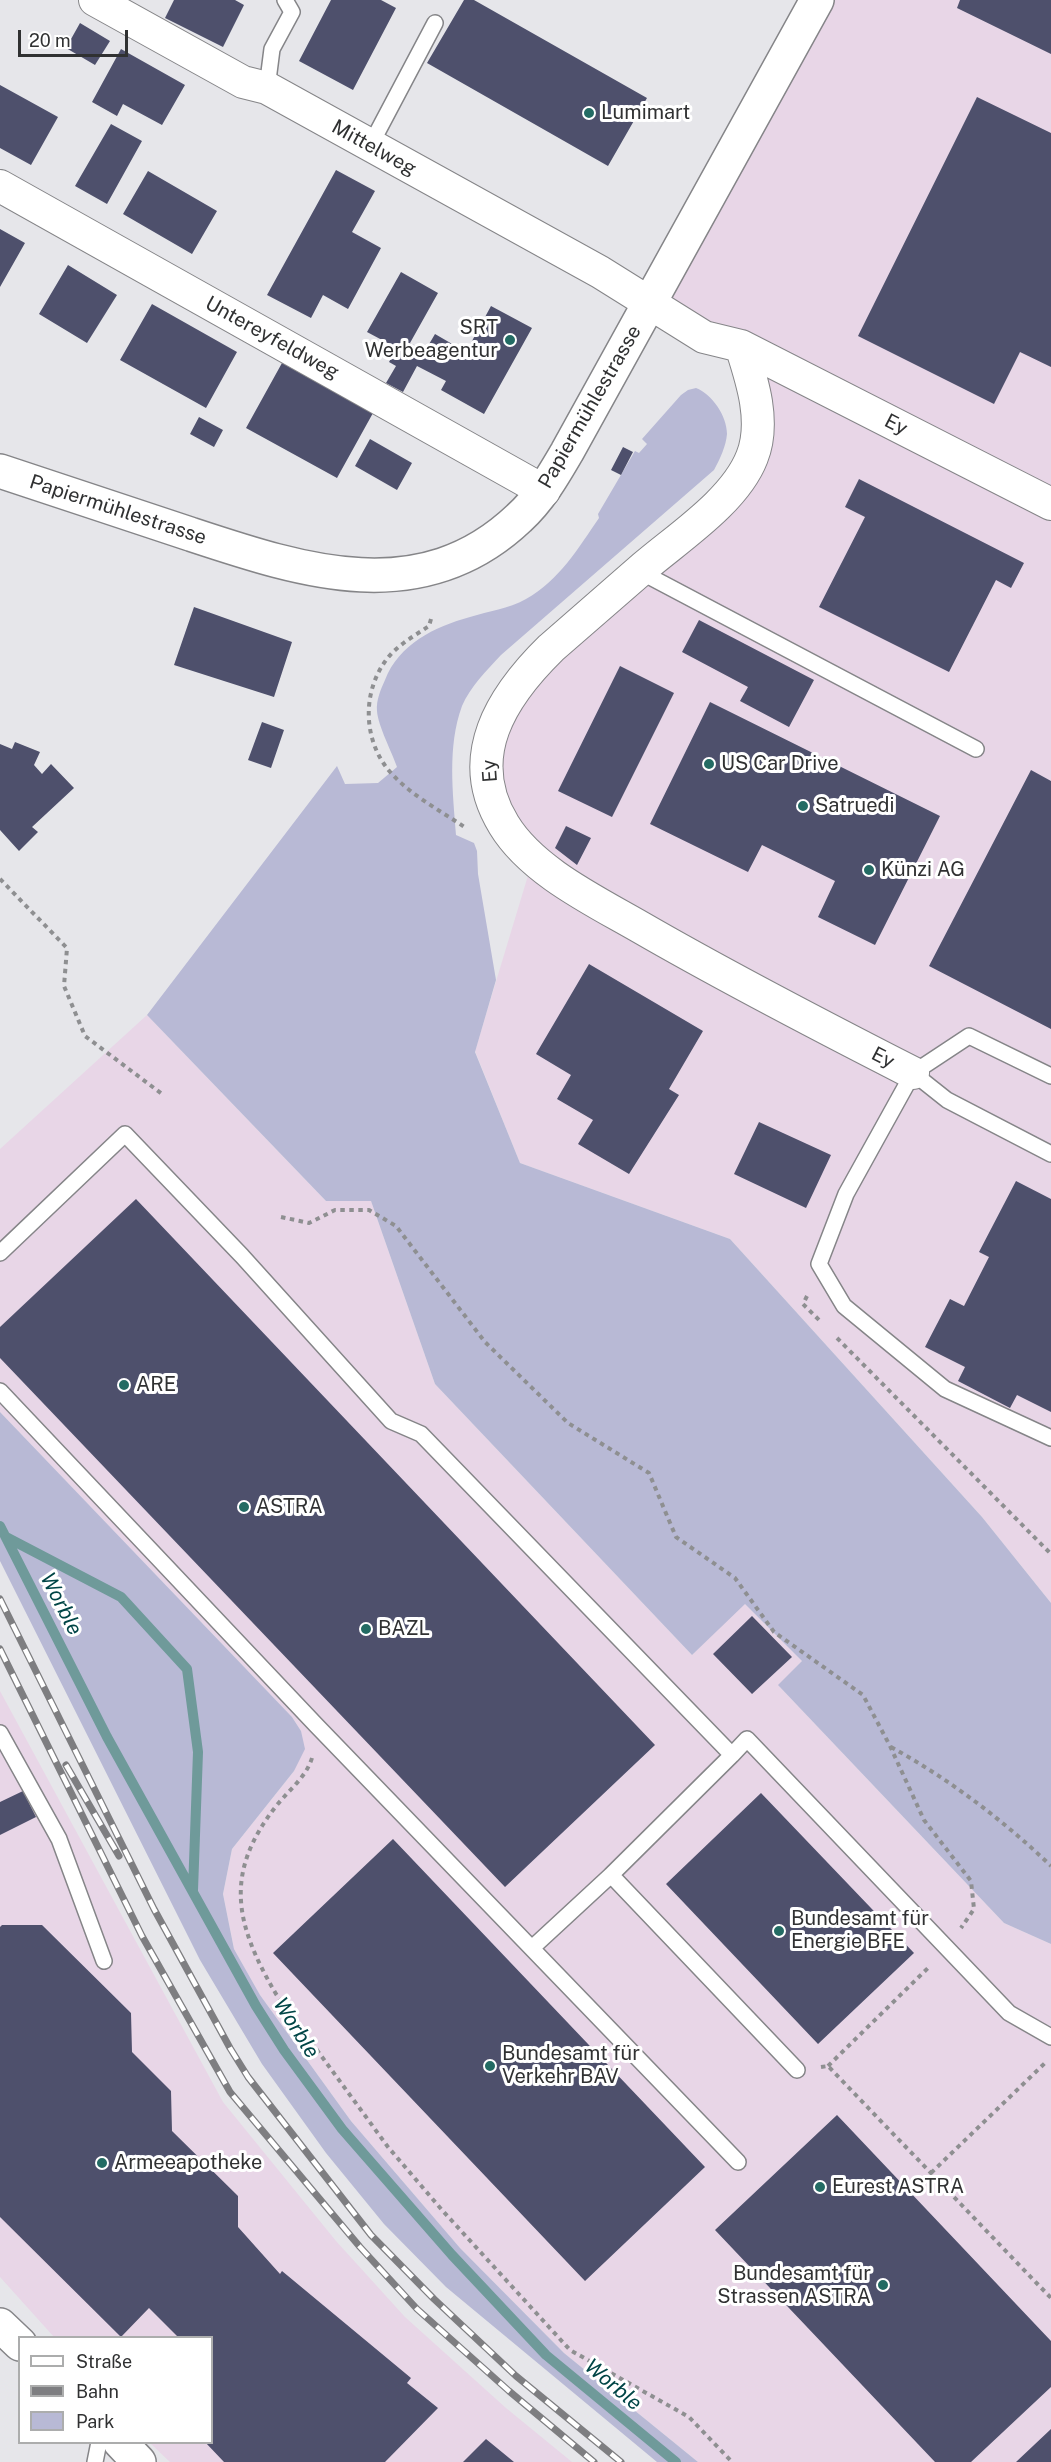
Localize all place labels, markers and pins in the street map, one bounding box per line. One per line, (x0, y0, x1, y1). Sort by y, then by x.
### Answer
place label: Lumimart (601, 101, 690, 125)
marker: Lumimart (582, 106, 596, 120)
place label: SRT Werbeagentur (365, 316, 498, 363)
marker: SRT Werbeagentur (503, 333, 517, 347)
place label: US Car Drive (721, 752, 838, 776)
marker: US Car Drive (702, 757, 716, 771)
place label: Satruedi (815, 794, 895, 818)
marker: Satruedi (796, 799, 810, 813)
place label: Künzi AG (881, 858, 965, 882)
marker: Künzi AG (862, 863, 876, 877)
place label: ARE (136, 1373, 176, 1397)
marker: ARE (117, 1378, 131, 1392)
place label: ASTRA (256, 1495, 323, 1519)
marker: ASTRA (237, 1500, 251, 1514)
place label: BAZL (378, 1617, 430, 1641)
marker: BAZL (359, 1622, 373, 1636)
place label: Bundesamt für Energie BFE (791, 1907, 929, 1954)
marker: Bundesamt für Energie BFE (772, 1924, 786, 1938)
place label: Bundesamt für Verkehr BAV (502, 2042, 640, 2089)
marker: Bundesamt für Verkehr BAV (483, 2059, 497, 2073)
place label: Armeeapotheke (114, 2151, 262, 2175)
marker: Armeeapotheke (95, 2156, 109, 2170)
place label: Eurest ASTRA (832, 2175, 964, 2199)
marker: Eurest ASTRA (813, 2180, 827, 2194)
place label: Bundesamt für Strassen ASTRA (717, 2262, 871, 2309)
marker: Bundesamt für Strassen ASTRA (876, 2278, 890, 2292)

